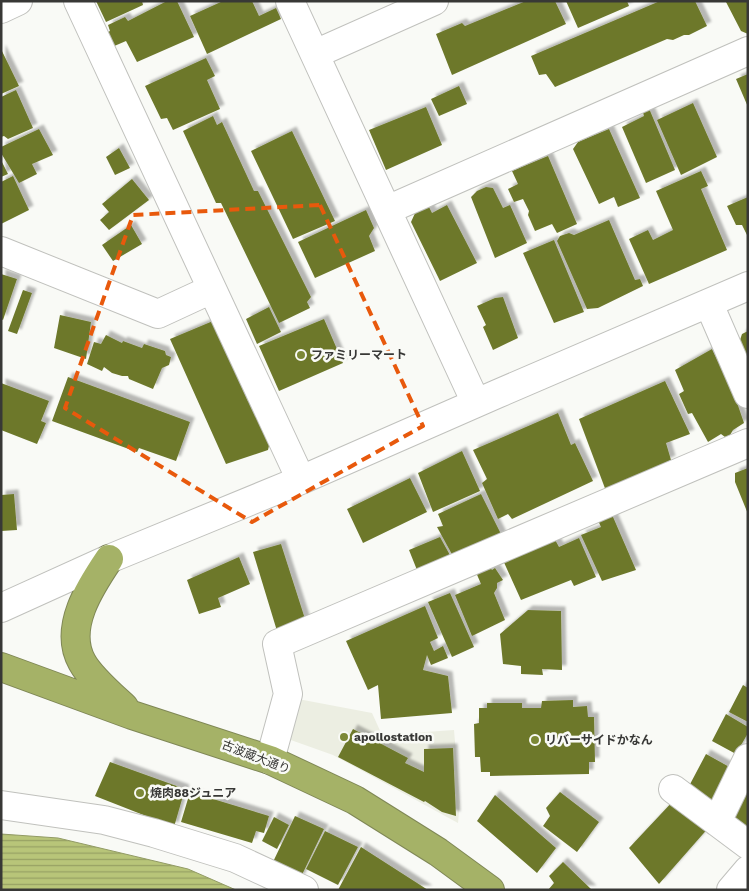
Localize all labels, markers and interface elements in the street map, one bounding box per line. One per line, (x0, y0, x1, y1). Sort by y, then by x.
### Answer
place label: ファミリーマート (311, 348, 407, 362)
marker: ファミリーマート (295, 349, 307, 361)
place label: apollostation (354, 730, 433, 744)
marker: apollostation (338, 731, 350, 743)
place label: リバーサイドかなん (545, 733, 653, 747)
marker: リバーサイドかなん (529, 734, 541, 746)
street label: 古波蔵大通り (220, 738, 292, 776)
place label: 焼肉88ジュニア (150, 786, 236, 800)
marker: 焼肉88ジュニア (134, 787, 146, 799)

